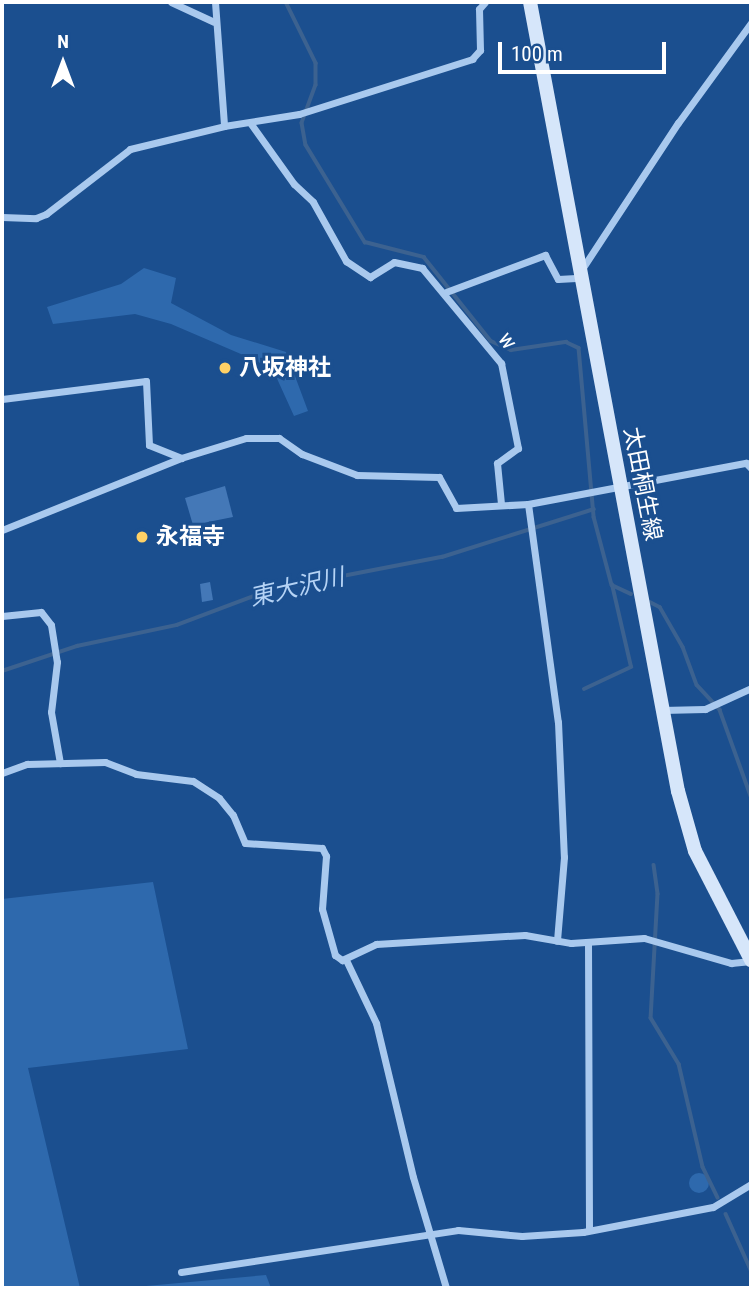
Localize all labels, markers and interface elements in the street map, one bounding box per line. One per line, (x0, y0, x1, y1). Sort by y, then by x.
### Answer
north arrow (28, 28, 98, 98)
scale bar (501, 28, 669, 72)
text: N (57, 30, 69, 53)
text: 100 m (511, 42, 563, 66)
street label: w (491, 327, 523, 355)
place label: 八坂神社 (239, 354, 331, 382)
marker: 八坂神社 (217, 360, 233, 376)
street label: 太田桐生線 (617, 425, 667, 543)
place label: 永福寺 (156, 523, 225, 551)
marker: 永福寺 (134, 529, 150, 545)
water label: 東大沢川 (247, 563, 347, 613)

